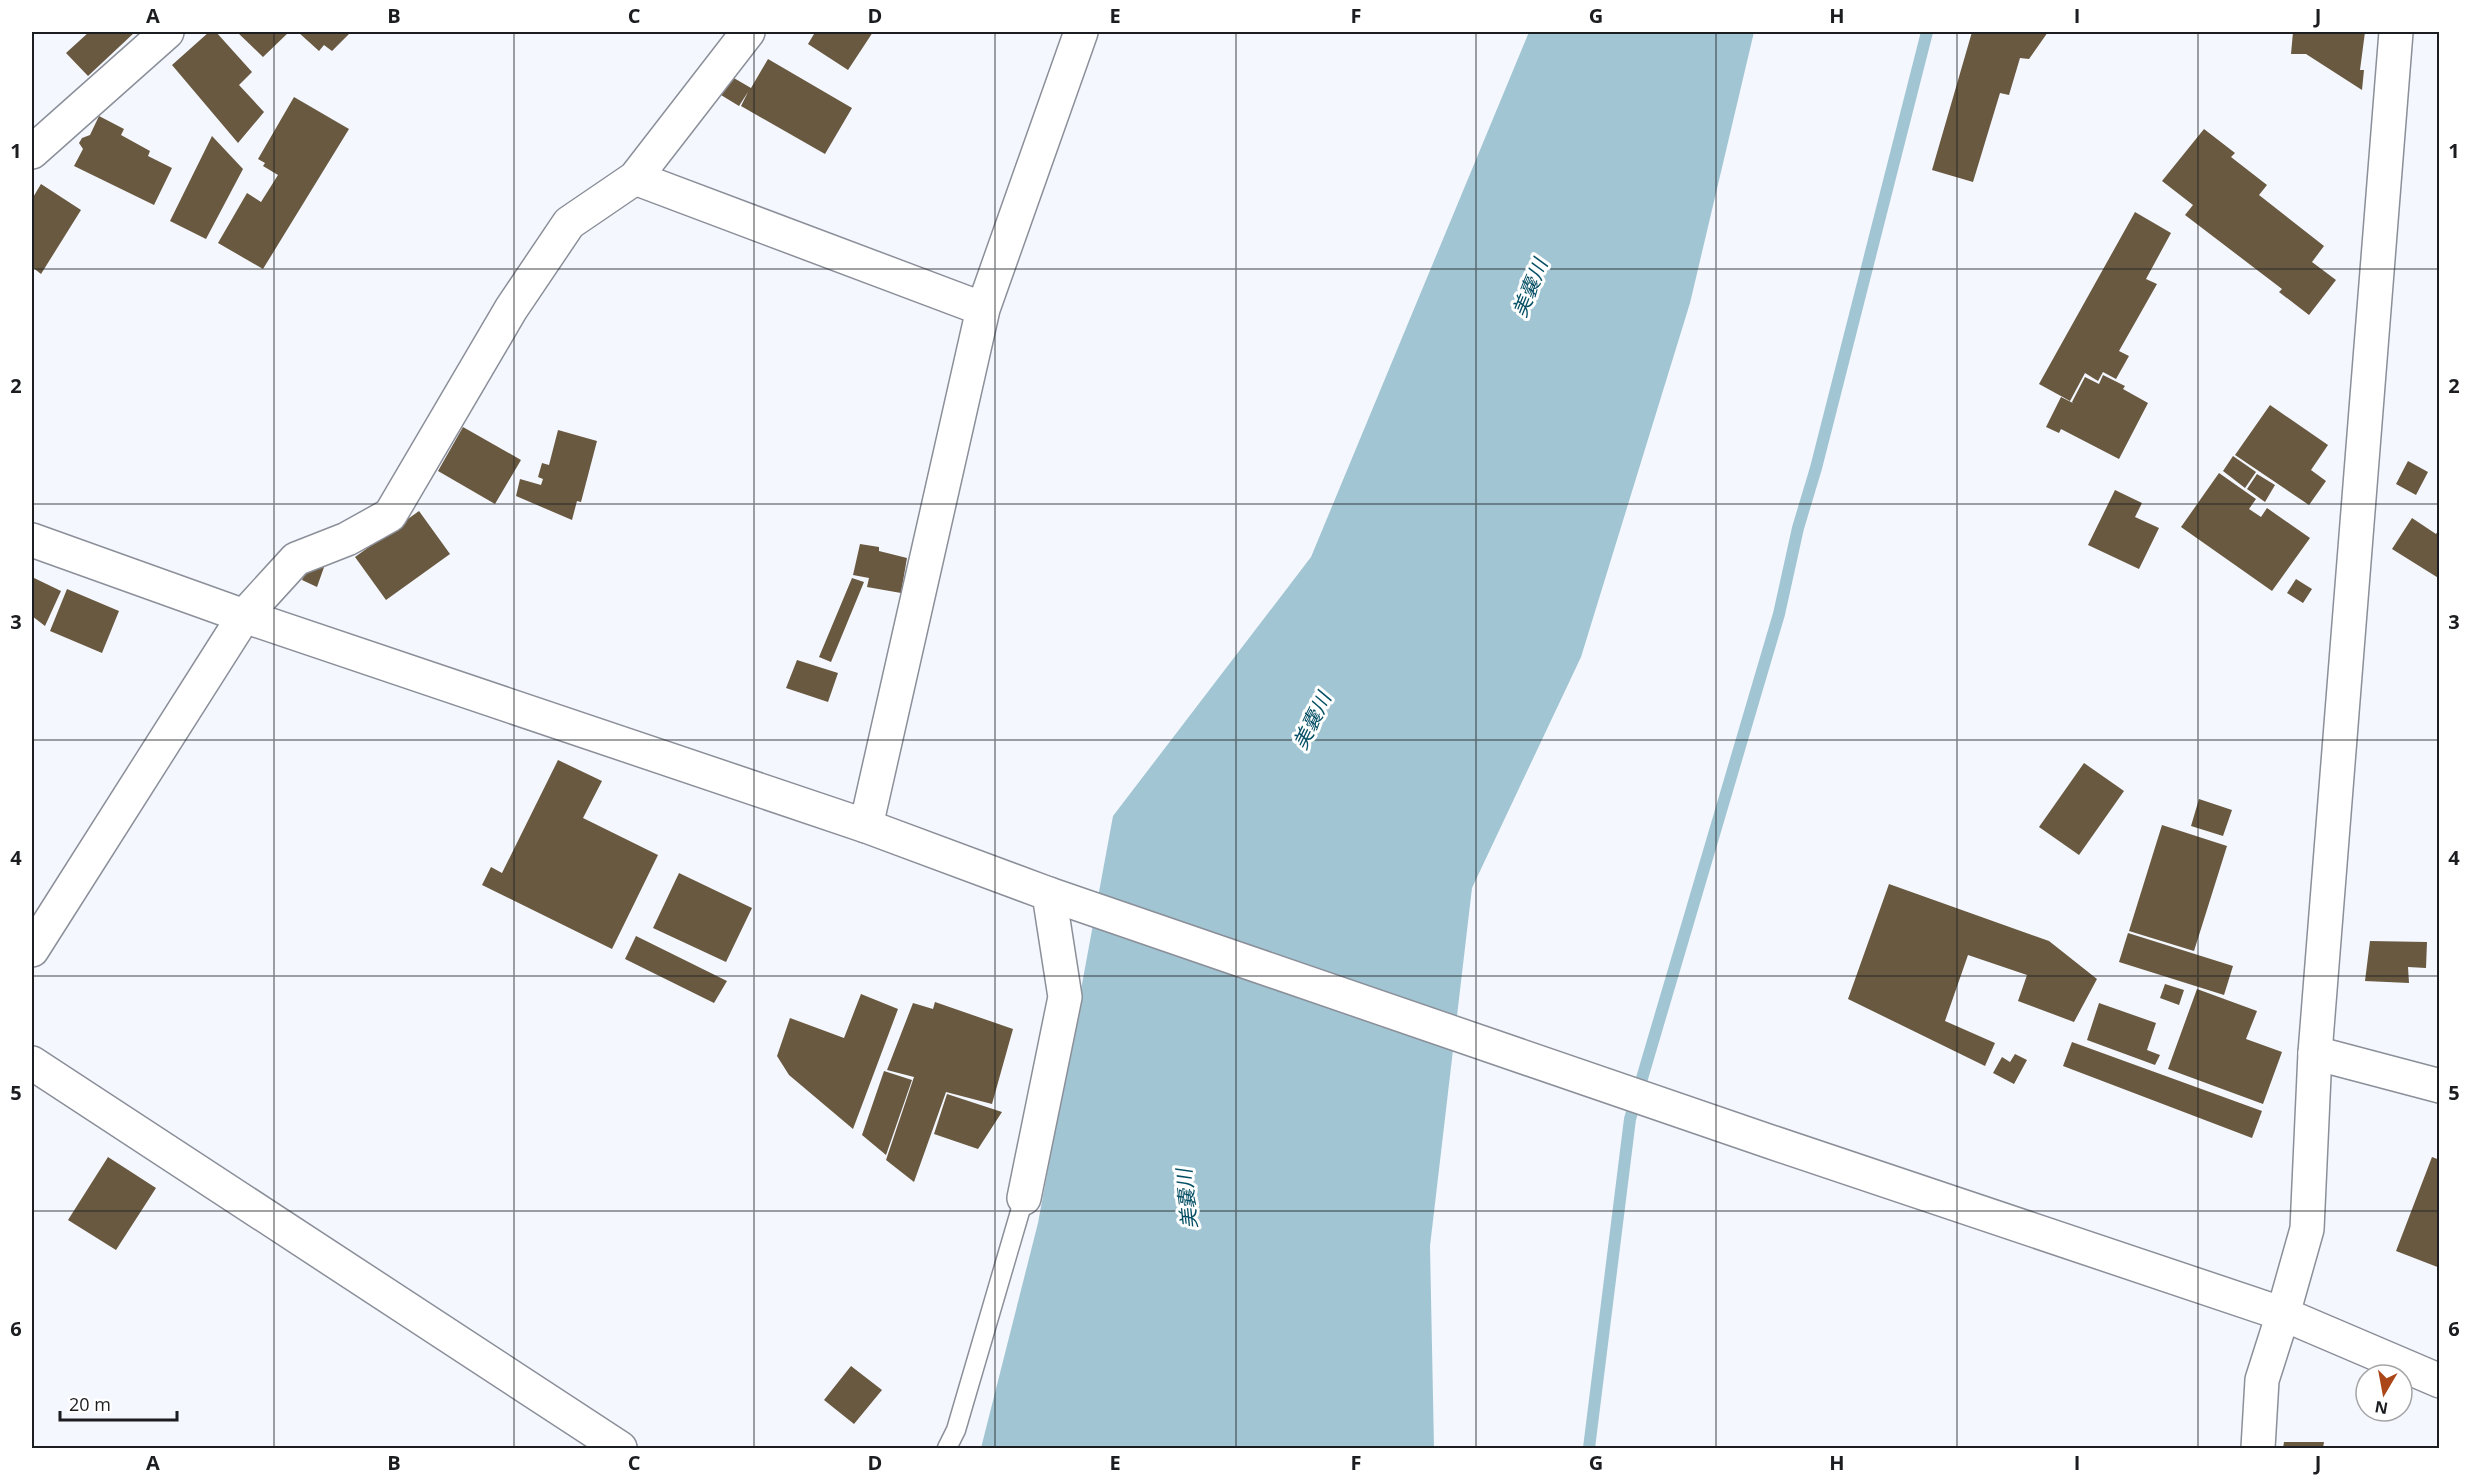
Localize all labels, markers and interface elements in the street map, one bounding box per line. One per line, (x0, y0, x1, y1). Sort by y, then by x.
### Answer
text: A (146, 2, 160, 29)
text: B (387, 2, 401, 29)
text: C (628, 2, 641, 29)
text: D (868, 2, 882, 29)
text: E (1109, 2, 1121, 29)
text: F (1351, 2, 1361, 29)
text: G (1589, 2, 1603, 29)
text: H (1829, 2, 1845, 29)
text: I (2074, 2, 2080, 29)
text: J (2313, 2, 2321, 29)
text: 1 (10, 137, 22, 164)
text: 1 (2448, 137, 2460, 164)
water label: 美嚢川 (1506, 253, 1554, 321)
text: 2 (10, 372, 22, 399)
text: 2 (2448, 372, 2460, 399)
text: 3 (10, 608, 22, 635)
text: 3 (2448, 608, 2460, 635)
water label: 美嚢川 (1286, 686, 1338, 754)
text: 4 (10, 844, 22, 871)
text: 4 (2448, 844, 2460, 871)
text: 5 (10, 1079, 22, 1106)
text: 5 (2448, 1079, 2460, 1106)
water label: 美嚢川 (1170, 1166, 1203, 1230)
text: 6 (10, 1315, 22, 1342)
text: 6 (2448, 1315, 2460, 1342)
north arrow (2354, 1363, 2414, 1423)
scale bar (60, 1384, 177, 1422)
text: 20 m (69, 1392, 111, 1416)
text: N (2373, 1396, 2390, 1420)
text: A (146, 1449, 160, 1476)
text: B (387, 1449, 401, 1476)
text: C (628, 1449, 641, 1476)
text: D (868, 1449, 882, 1476)
text: E (1109, 1449, 1121, 1476)
text: F (1351, 1449, 1361, 1476)
text: G (1589, 1449, 1603, 1476)
text: H (1829, 1449, 1845, 1476)
text: I (2074, 1449, 2080, 1476)
text: J (2313, 1449, 2321, 1476)

